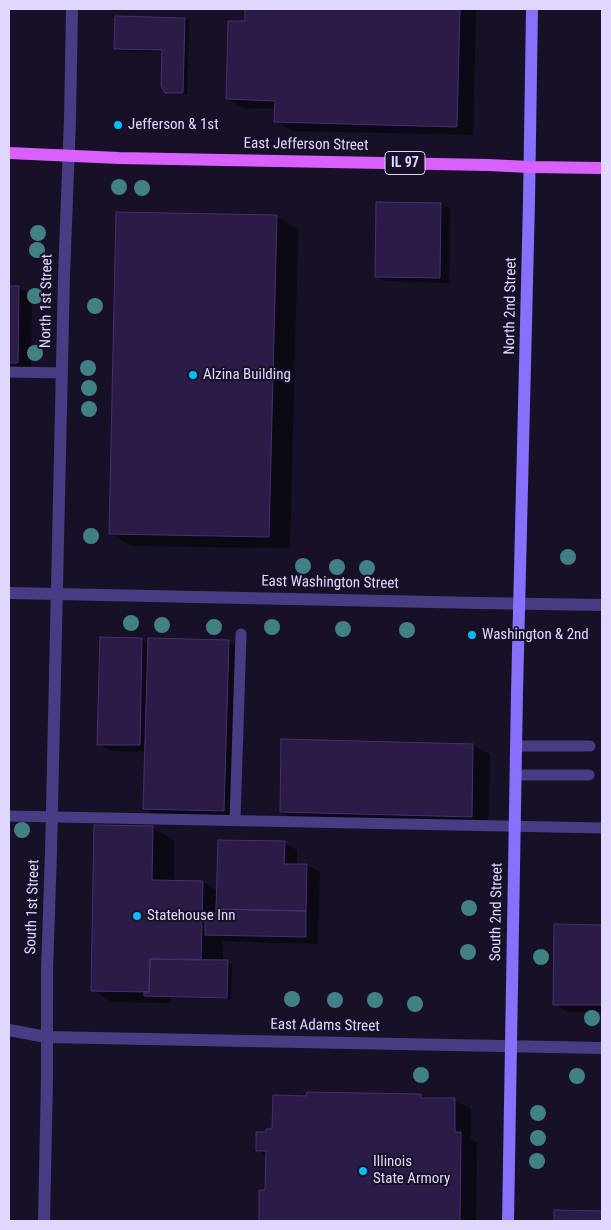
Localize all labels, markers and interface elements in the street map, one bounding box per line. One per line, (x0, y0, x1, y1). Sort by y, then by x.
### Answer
place label: Jefferson & 1st (128, 116, 219, 134)
marker: Jefferson & 1st (112, 119, 124, 131)
street label: East Jefferson Street (243, 135, 369, 155)
road number: IL 97 (385, 152, 425, 174)
street label: North 1st Street (37, 254, 57, 348)
street label: North 2nd Street (501, 257, 521, 355)
place label: Alzina Building (203, 366, 291, 384)
marker: Alzina Building (187, 369, 199, 381)
street label: East Washington Street (261, 573, 399, 593)
place label: Washington & 2nd (482, 626, 589, 644)
marker: Washington & 2nd (466, 629, 478, 641)
street label: South 1st Street (22, 859, 44, 955)
street label: South 2nd Street (487, 863, 507, 961)
place label: Statehouse Inn (147, 907, 235, 925)
marker: Statehouse Inn (131, 910, 143, 922)
street label: East Adams Street (270, 1016, 380, 1036)
place label: Illinois State Armory (373, 1153, 450, 1188)
marker: Illinois State Armory (357, 1165, 369, 1177)

